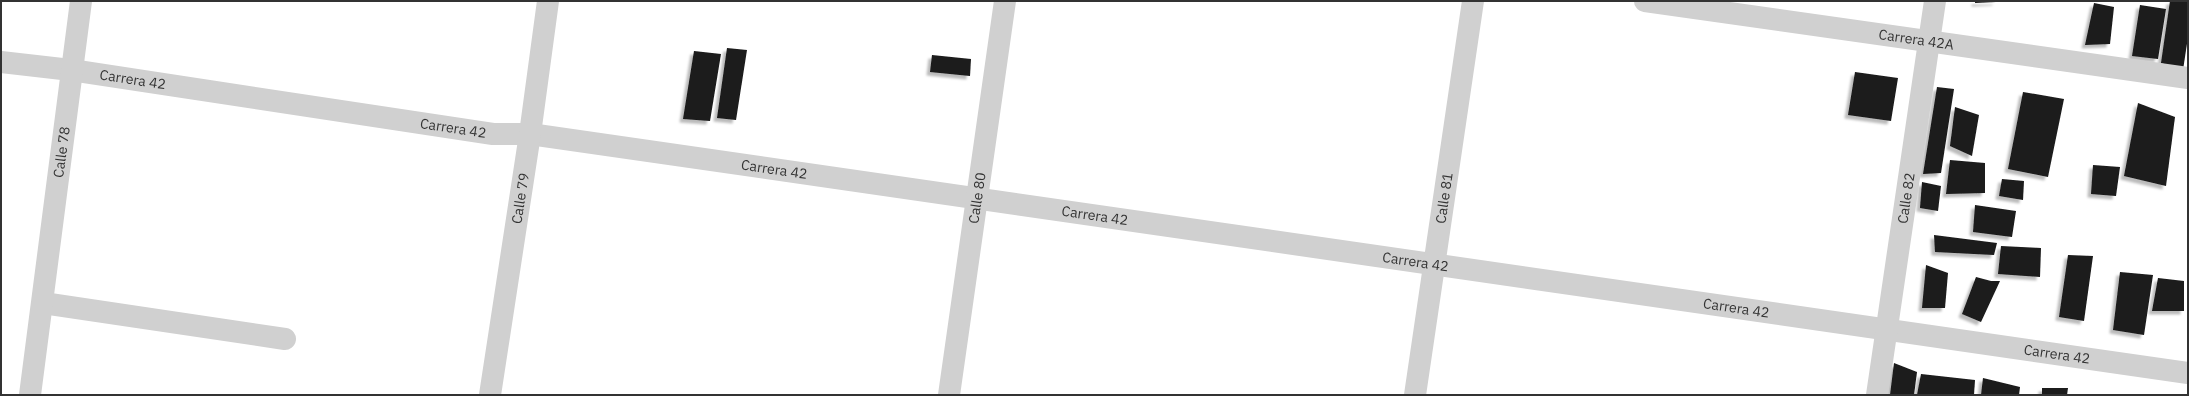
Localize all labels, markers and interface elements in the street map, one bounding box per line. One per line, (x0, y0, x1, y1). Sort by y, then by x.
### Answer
street label: Carrera 42A (1878, 25, 1955, 54)
street label: Carrera 42 (98, 65, 167, 93)
street label: Carrera 42 (419, 114, 488, 142)
street label: Calle 78 (49, 125, 74, 179)
street label: Carrera 42 (740, 156, 809, 183)
street label: Calle 79 (507, 171, 533, 225)
street label: Calle 80 (964, 171, 990, 225)
street label: Calle 81 (1431, 171, 1457, 225)
street label: Calle 82 (1893, 171, 1919, 225)
street label: Carrera 42 (1061, 202, 1129, 229)
street label: Carrera 42 (1381, 248, 1450, 275)
street label: Carrera 42 (1702, 294, 1771, 322)
street label: Carrera 42 (2023, 340, 2091, 368)

